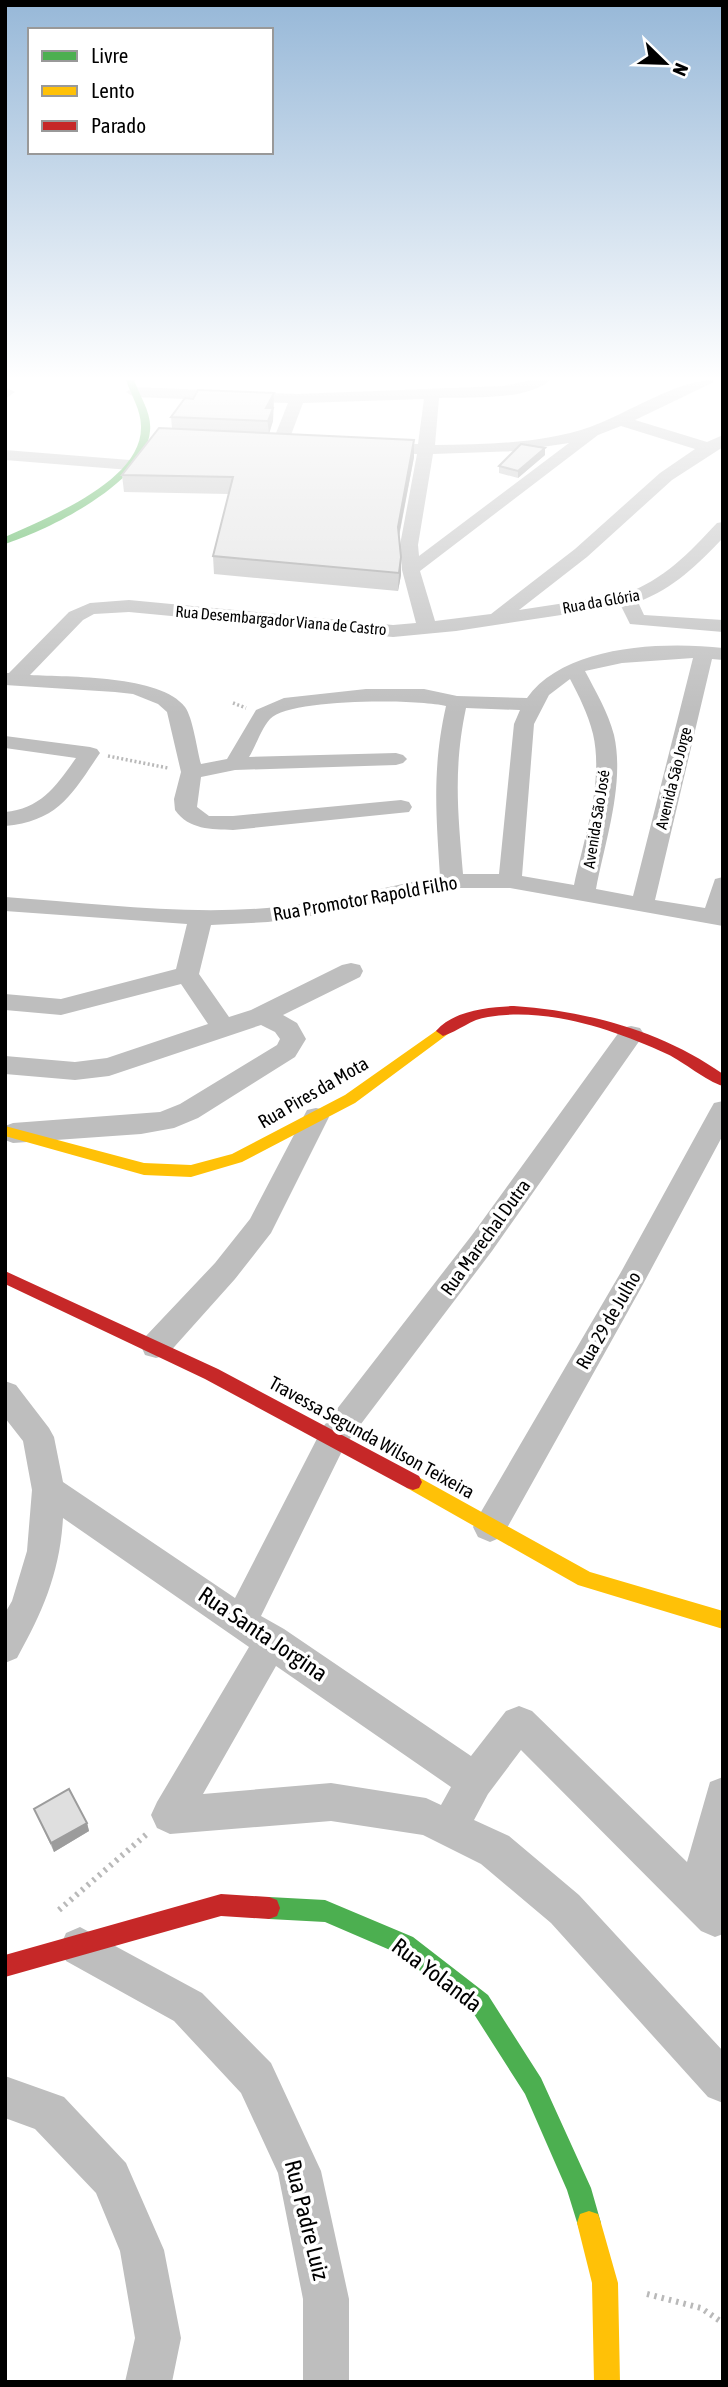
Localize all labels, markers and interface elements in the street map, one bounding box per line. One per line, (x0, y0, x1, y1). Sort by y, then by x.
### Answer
legend (28, 28, 273, 154)
north arrow (630, 28, 700, 98)
text: Livre (91, 43, 128, 67)
text: N (668, 60, 693, 79)
text: Lento (91, 78, 135, 102)
text: Parado (91, 113, 146, 137)
street label: Rua da Glória (561, 585, 641, 617)
street label: Rua Desembargador Viana de Castro (175, 602, 387, 639)
street label: Avenida São Jorge (652, 725, 695, 831)
street label: Avenida São José (579, 768, 613, 870)
street label: Rua Promotor Rapold Filho (271, 871, 459, 925)
street label: Rua Pires da Mota (254, 1052, 372, 1132)
street label: Rua Marechal Dutra (436, 1175, 534, 1299)
street label: Rua 29 de Julho (571, 1267, 645, 1373)
street label: Travessa Segunda Wilson Teixeira (265, 1371, 479, 1503)
street label: Rua Santa Jorgina (194, 1581, 332, 1687)
street label: Rua Yolanda (387, 1933, 487, 2017)
street label: Rua Padre Luiz (280, 2157, 334, 2283)

